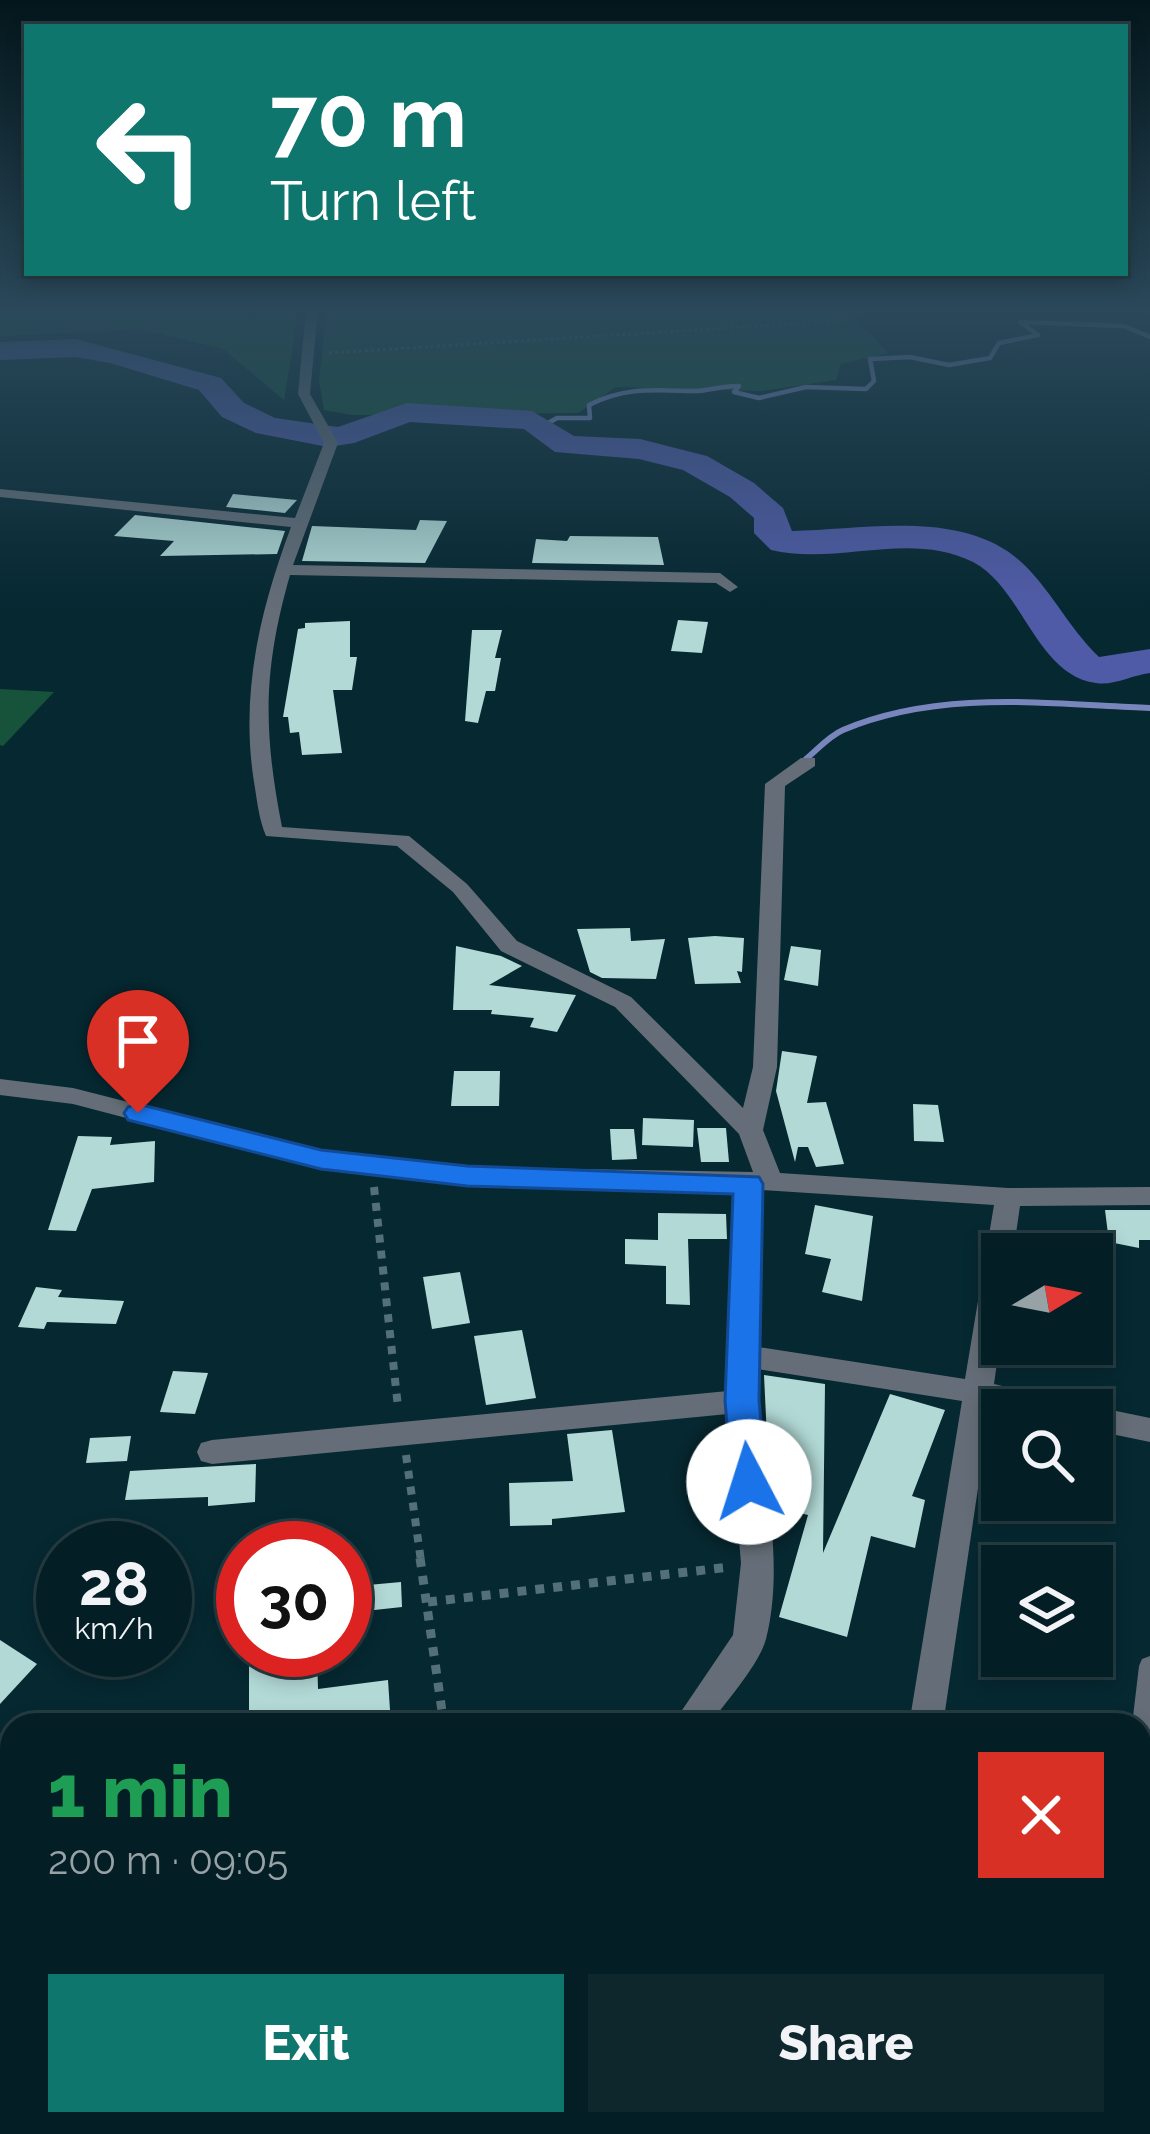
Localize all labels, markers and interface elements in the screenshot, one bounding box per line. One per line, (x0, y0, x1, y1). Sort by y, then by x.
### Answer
text: 70 m (270, 68, 467, 167)
icon: left (72, 72, 228, 228)
text: Turn left (270, 169, 477, 233)
pin (87, 990, 189, 1113)
icon: arrive (105, 1008, 171, 1074)
north arrow (981, 1233, 1113, 1365)
map controls (981, 1233, 1113, 1677)
button: search (981, 1389, 1113, 1521)
position arrow (686, 1419, 812, 1545)
speed limit sign: 30 (216, 1521, 372, 1677)
button: layers (981, 1545, 1113, 1677)
text: 28 (79, 1549, 149, 1619)
text: km/h (74, 1611, 154, 1646)
text: 1 min (48, 1749, 233, 1834)
button: close (978, 1752, 1104, 1878)
text: 200 m · 09:05 (48, 1837, 288, 1883)
button: Exit (48, 1974, 564, 2112)
button: Share (588, 1974, 1104, 2112)

